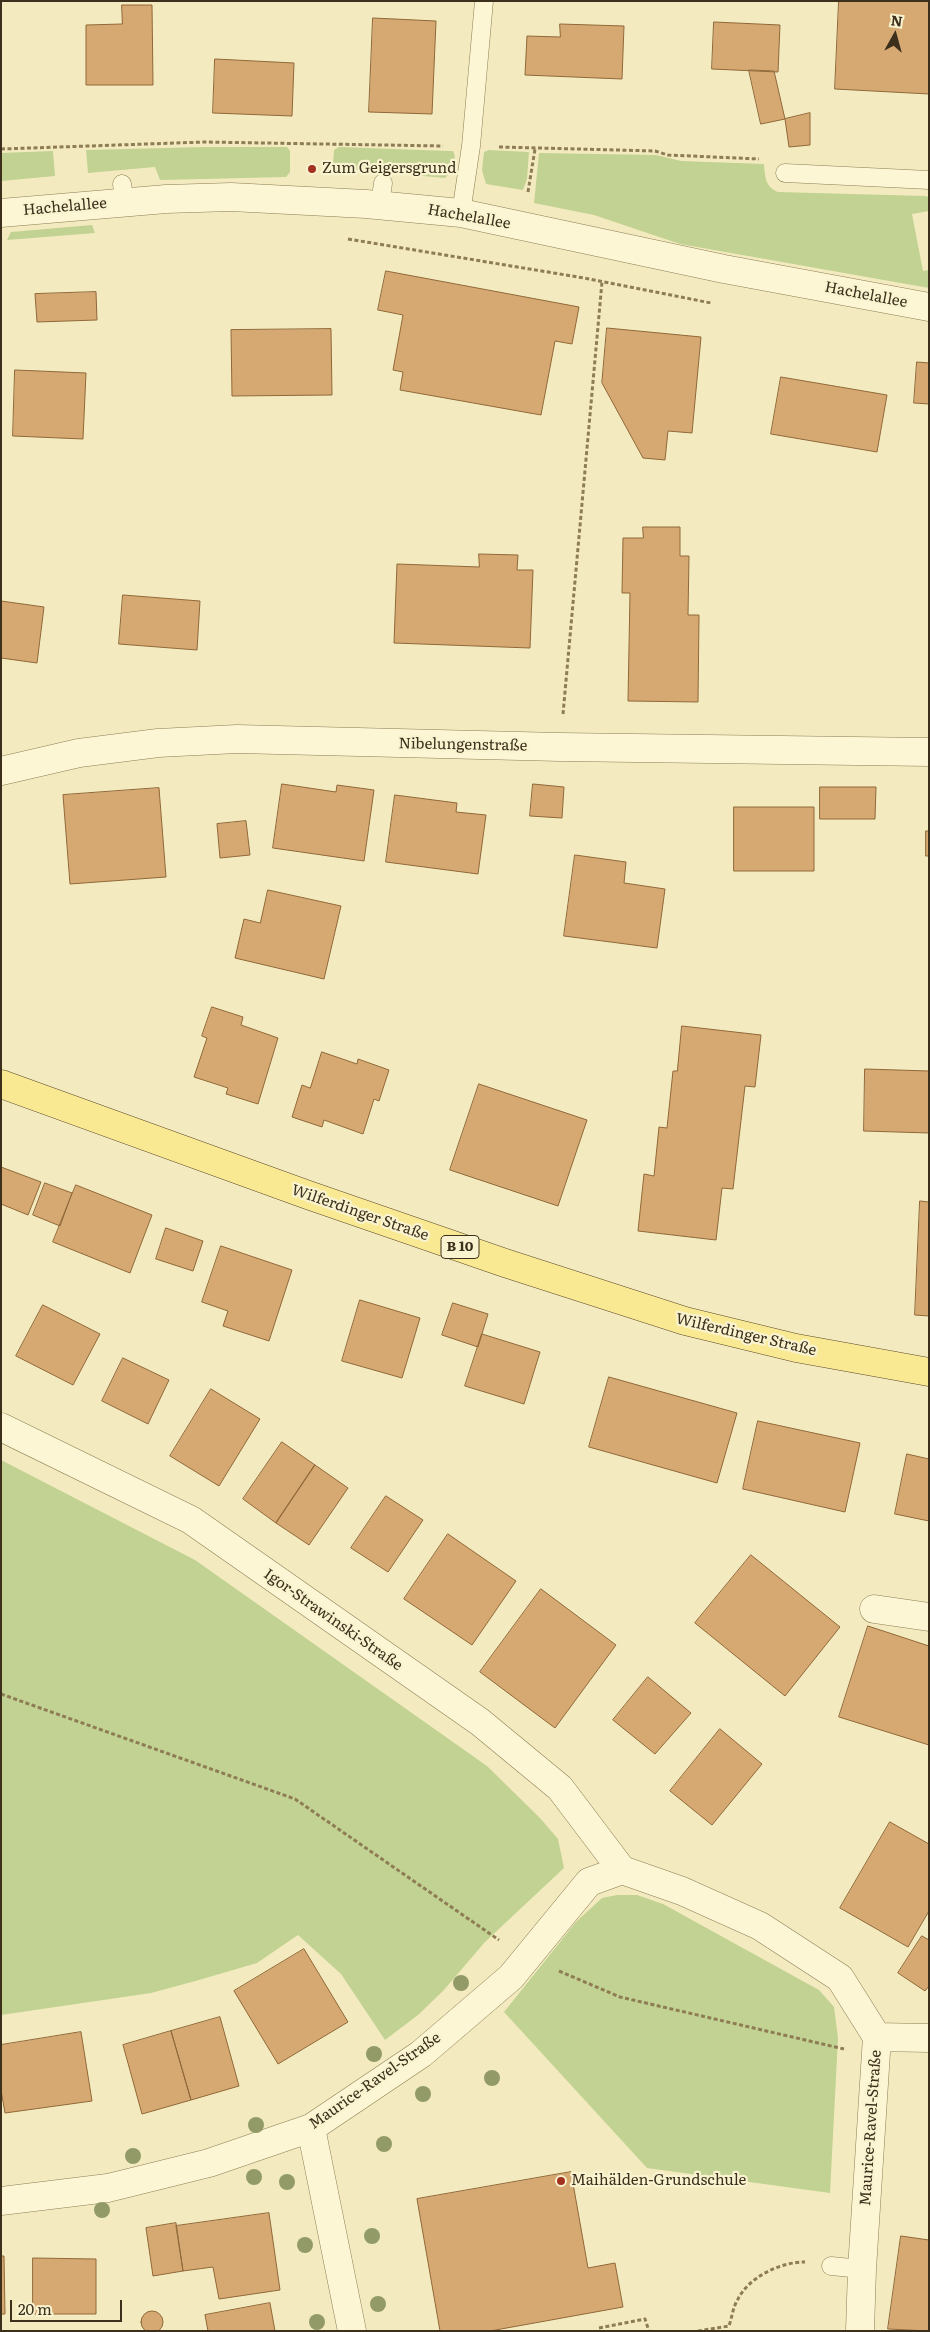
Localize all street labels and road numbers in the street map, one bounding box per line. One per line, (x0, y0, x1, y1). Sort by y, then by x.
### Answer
street label: Hachelallee (22, 194, 108, 220)
street label: Hachelallee (426, 201, 512, 233)
street label: Hachelallee (823, 278, 909, 312)
street label: Nibelungenstraße (399, 735, 527, 755)
street label: Wilferdinger Straße (289, 1181, 431, 1245)
road number: B 10 (441, 1236, 479, 1258)
street label: Wilferdinger Straße (674, 1310, 818, 1360)
street label: Igor-Strawinski-Straße (260, 1565, 406, 1675)
street label: Maurice-Ravel-Straße (306, 2029, 444, 2133)
street label: Maurice-Ravel-Straße (857, 2049, 885, 2207)

